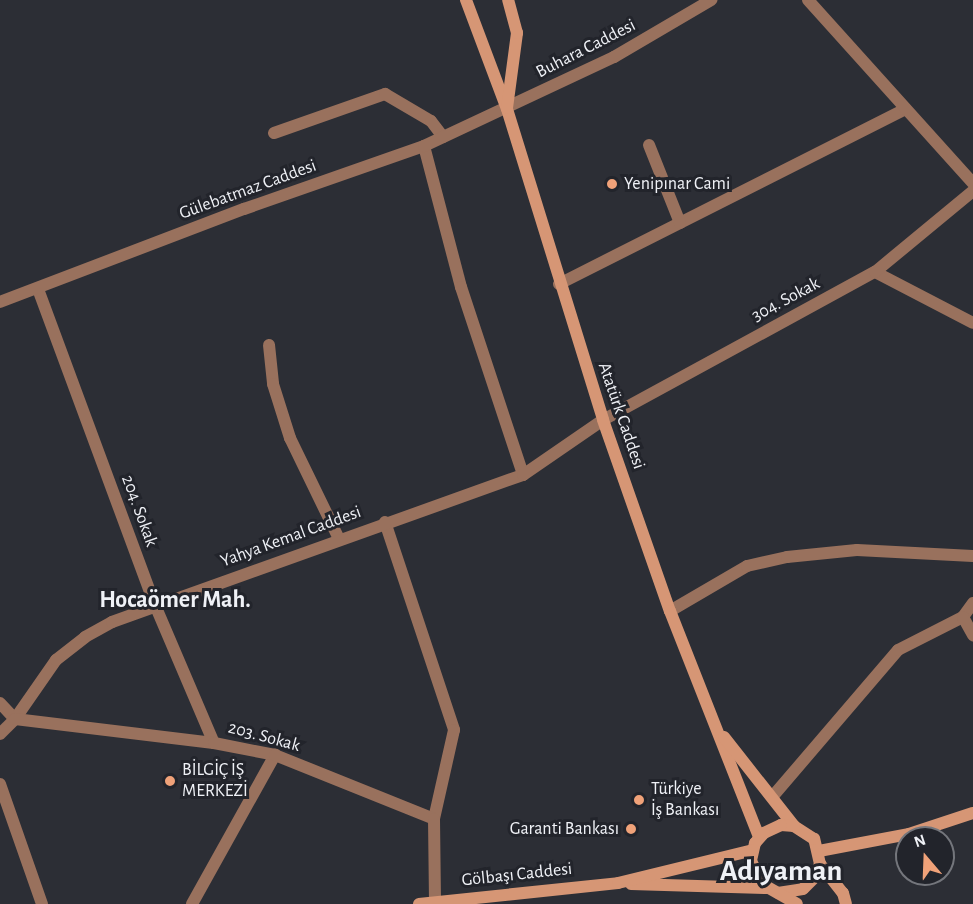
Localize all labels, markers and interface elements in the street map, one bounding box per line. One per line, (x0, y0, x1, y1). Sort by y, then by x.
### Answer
street label: Buhara Caddesi (533, 15, 639, 83)
street label: Gülebatmaz Caddesi (176, 155, 320, 225)
place label: Yenipınar Cami (624, 173, 730, 195)
marker: Yenipınar Cami (605, 177, 619, 191)
street label: 304. Sokak (748, 273, 824, 327)
street label: Atatürk Caddesi (593, 360, 649, 472)
street label: 204. Sokak (116, 472, 162, 550)
street label: Yahya Kemal Caddesi (218, 502, 364, 572)
district label: Hocaömer Mah. (99, 587, 251, 615)
street label: 203. Sokak (226, 717, 302, 757)
place label: BİLGİÇ İŞ MERKEZİ (182, 760, 248, 802)
marker: BİLGİÇ İŞ MERKEZİ (163, 774, 177, 788)
place label: Türkiye İş Bankası (651, 779, 719, 822)
marker: Türkiye İş Bankası (632, 793, 646, 807)
place label: Garanti Bankası (510, 818, 619, 840)
marker: Garanti Bankası (624, 822, 638, 836)
north arrow (895, 826, 955, 886)
text: N (912, 831, 928, 850)
district label: Adıyaman (720, 853, 842, 889)
street label: Gölbaşı Caddesi (461, 858, 573, 892)

